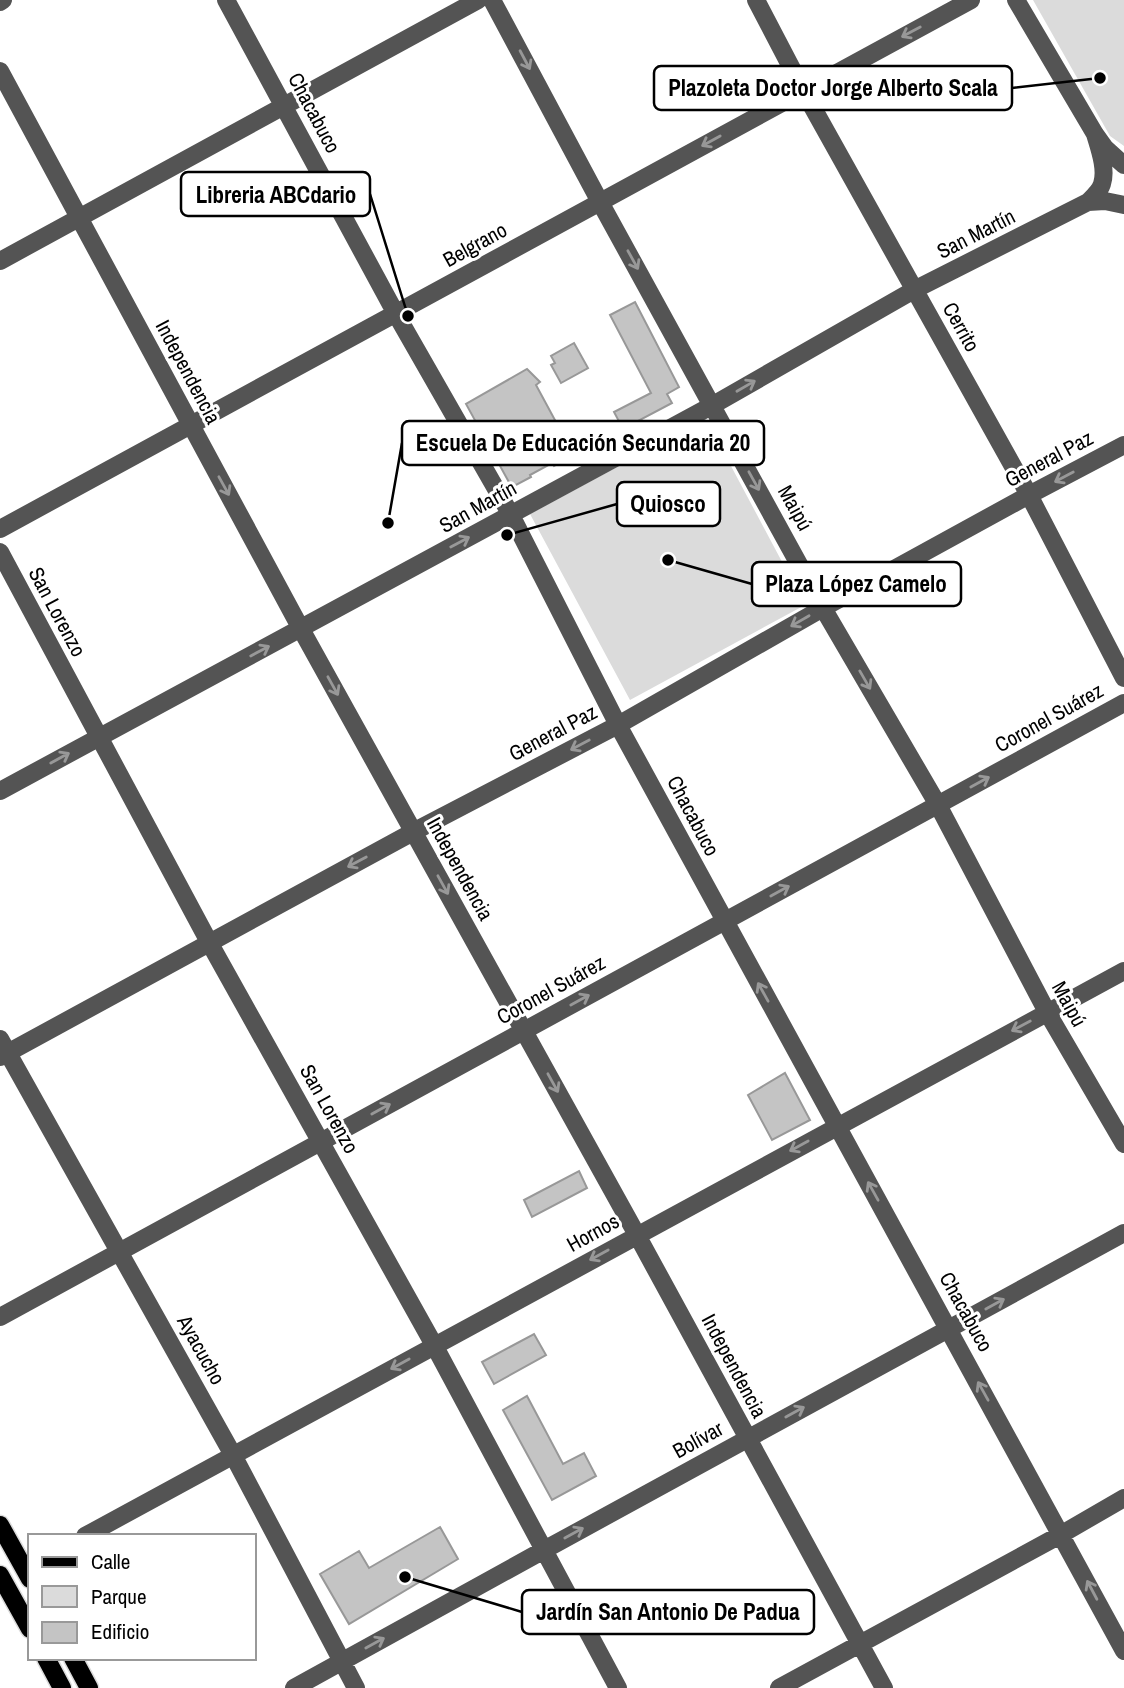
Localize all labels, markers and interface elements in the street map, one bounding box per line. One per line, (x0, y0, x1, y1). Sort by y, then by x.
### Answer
one-way arrow (901, 26, 922, 40)
one-way arrow (518, 49, 532, 70)
callout: Plazoleta Doctor Jorge Alberto Scala (654, 66, 1012, 110)
street label: Chacabuco (281, 68, 348, 158)
text: Plazoleta Doctor Jorge Alberto Scala (668, 72, 998, 103)
one-way arrow (701, 135, 722, 148)
callout: Libreria ABCdario (181, 172, 370, 216)
text: Libreria ABCdario (196, 179, 356, 210)
street label: San Martín (932, 202, 1020, 266)
street label: Belgrano (438, 215, 512, 274)
one-way arrow (626, 250, 640, 270)
street label: Cerrito (936, 297, 987, 357)
street label: Independencia (149, 315, 228, 429)
one-way arrow (735, 379, 756, 392)
callout: Escuela De Educación Secundaria 20 (402, 421, 764, 465)
street label: General Paz (1000, 423, 1098, 494)
text: Escuela De Educación Secundaria 20 (416, 427, 750, 458)
one-way arrow (748, 470, 761, 491)
one-way arrow (1054, 470, 1074, 484)
street label: San Martín (434, 473, 522, 540)
one-way arrow (218, 475, 231, 496)
street label: Maipú (771, 480, 820, 536)
callout: Quiosco (617, 482, 720, 526)
text: Quiosco (630, 488, 706, 519)
one-way arrow (450, 535, 470, 549)
street label: San Lorenzo (22, 562, 93, 662)
callout: Plaza López Camelo (752, 562, 961, 606)
text: Plaza López Camelo (765, 568, 947, 599)
one-way arrow (790, 614, 810, 628)
one-way arrow (250, 643, 270, 657)
one-way arrow (858, 669, 872, 689)
one-way arrow (326, 675, 340, 695)
street label: Coronel Suárez (989, 676, 1108, 759)
street label: General Paz (504, 697, 602, 768)
one-way arrow (570, 738, 591, 752)
one-way arrow (49, 751, 70, 764)
street label: Chacabuco (660, 771, 727, 861)
one-way arrow (969, 775, 989, 789)
street label: Independencia (420, 812, 501, 926)
one-way arrow (347, 856, 368, 869)
one-way arrow (436, 874, 450, 894)
one-way arrow (769, 884, 790, 897)
street label: Coronel Suárez (491, 948, 610, 1031)
street label: Maipú (1045, 976, 1094, 1032)
one-way arrow (756, 983, 770, 1003)
one-way arrow (570, 993, 590, 1007)
one-way arrow (1011, 1019, 1031, 1033)
street label: San Lorenzo (293, 1059, 366, 1158)
one-way arrow (547, 1073, 561, 1093)
one-way arrow (370, 1102, 390, 1116)
one-way arrow (789, 1140, 810, 1153)
one-way arrow (866, 1182, 880, 1202)
street label: Hornos (561, 1206, 624, 1259)
one-way arrow (590, 1249, 610, 1263)
street label: Chacabuco (933, 1267, 1000, 1357)
one-way arrow (984, 1296, 1005, 1310)
street label: Ayacucho (170, 1309, 232, 1390)
street label: Independencia (695, 1309, 774, 1423)
one-way arrow (390, 1357, 410, 1371)
one-way arrow (976, 1381, 990, 1401)
one-way arrow (785, 1405, 805, 1419)
street label: Bolívar (667, 1414, 728, 1465)
one-way arrow (563, 1526, 584, 1539)
legend (28, 1534, 256, 1660)
text: Calle (91, 1547, 130, 1576)
one-way arrow (1084, 1581, 1098, 1601)
text: Parque (91, 1582, 147, 1611)
callout: Jardín San Antonio De Padua (522, 1590, 814, 1634)
text: Jardín San Antonio De Padua (536, 1596, 800, 1627)
text: Edificio (91, 1617, 149, 1646)
one-way arrow (364, 1636, 385, 1649)

